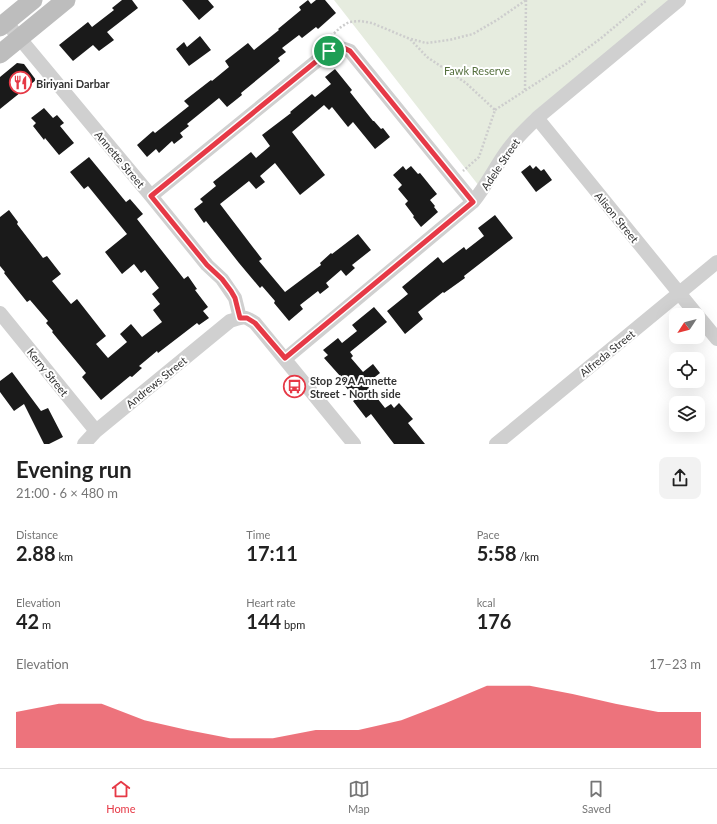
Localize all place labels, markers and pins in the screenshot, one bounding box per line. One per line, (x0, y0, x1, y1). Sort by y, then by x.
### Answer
pin (312, 34, 346, 68)
restaurant icon: Biriyani Darbar (8, 70, 34, 96)
place label: Biriyani Darbar (36, 77, 111, 90)
bus stop icon: Stop 29A Annette Street - North side (282, 373, 308, 399)
place label: Stop 29A Annette Street - North side (310, 374, 401, 400)

